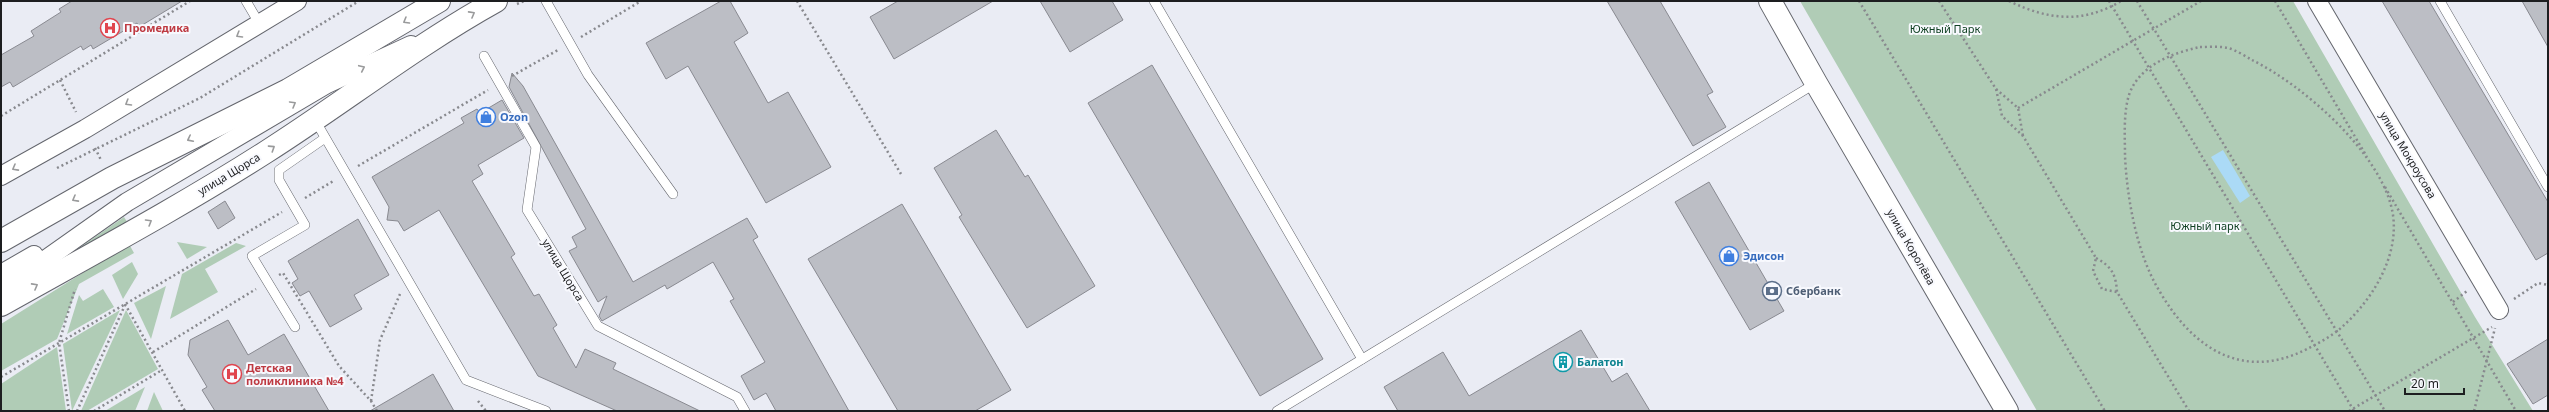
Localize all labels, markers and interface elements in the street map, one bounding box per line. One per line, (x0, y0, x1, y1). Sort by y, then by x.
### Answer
one-way arrow (467, 12, 475, 19)
one-way arrow (403, 16, 410, 23)
hospital icon: Промедика (99, 17, 121, 39)
place label: Промедика (124, 20, 189, 35)
park label: Южный Парк (1910, 21, 1980, 36)
one-way arrow (236, 31, 243, 38)
one-way arrow (358, 65, 366, 73)
one-way arrow (125, 98, 132, 105)
one-way arrow (289, 102, 296, 109)
shop icon: Ozon (475, 106, 497, 128)
place label: Ozon (500, 109, 528, 124)
street label: улица Мокроусова (2377, 109, 2440, 201)
one-way arrow (187, 134, 194, 142)
one-way arrow (268, 145, 275, 153)
street label: улица Щорса (195, 149, 263, 198)
one-way arrow (12, 163, 20, 170)
one-way arrow (72, 194, 79, 202)
street label: улица Королёва (1884, 206, 1939, 287)
park label: Южный парк (2170, 218, 2240, 233)
one-way arrow (145, 220, 152, 227)
street label: улица Щорса (539, 236, 588, 304)
shop icon: Эдисон (1718, 245, 1740, 267)
place label: Эдисон (1743, 248, 1784, 263)
bank icon: Сбербанк (1761, 280, 1783, 302)
one-way arrow (31, 283, 38, 290)
place label: Сбербанк (1786, 283, 1841, 298)
building icon: Балатон (1552, 351, 1574, 373)
place label: Балатон (1577, 354, 1624, 369)
place label: Детская поликлиника №4 (246, 360, 344, 388)
hospital icon: Детская поликлиника №4 (221, 363, 243, 385)
scale bar (2405, 370, 2464, 396)
text: 20 m (2411, 375, 2439, 392)

